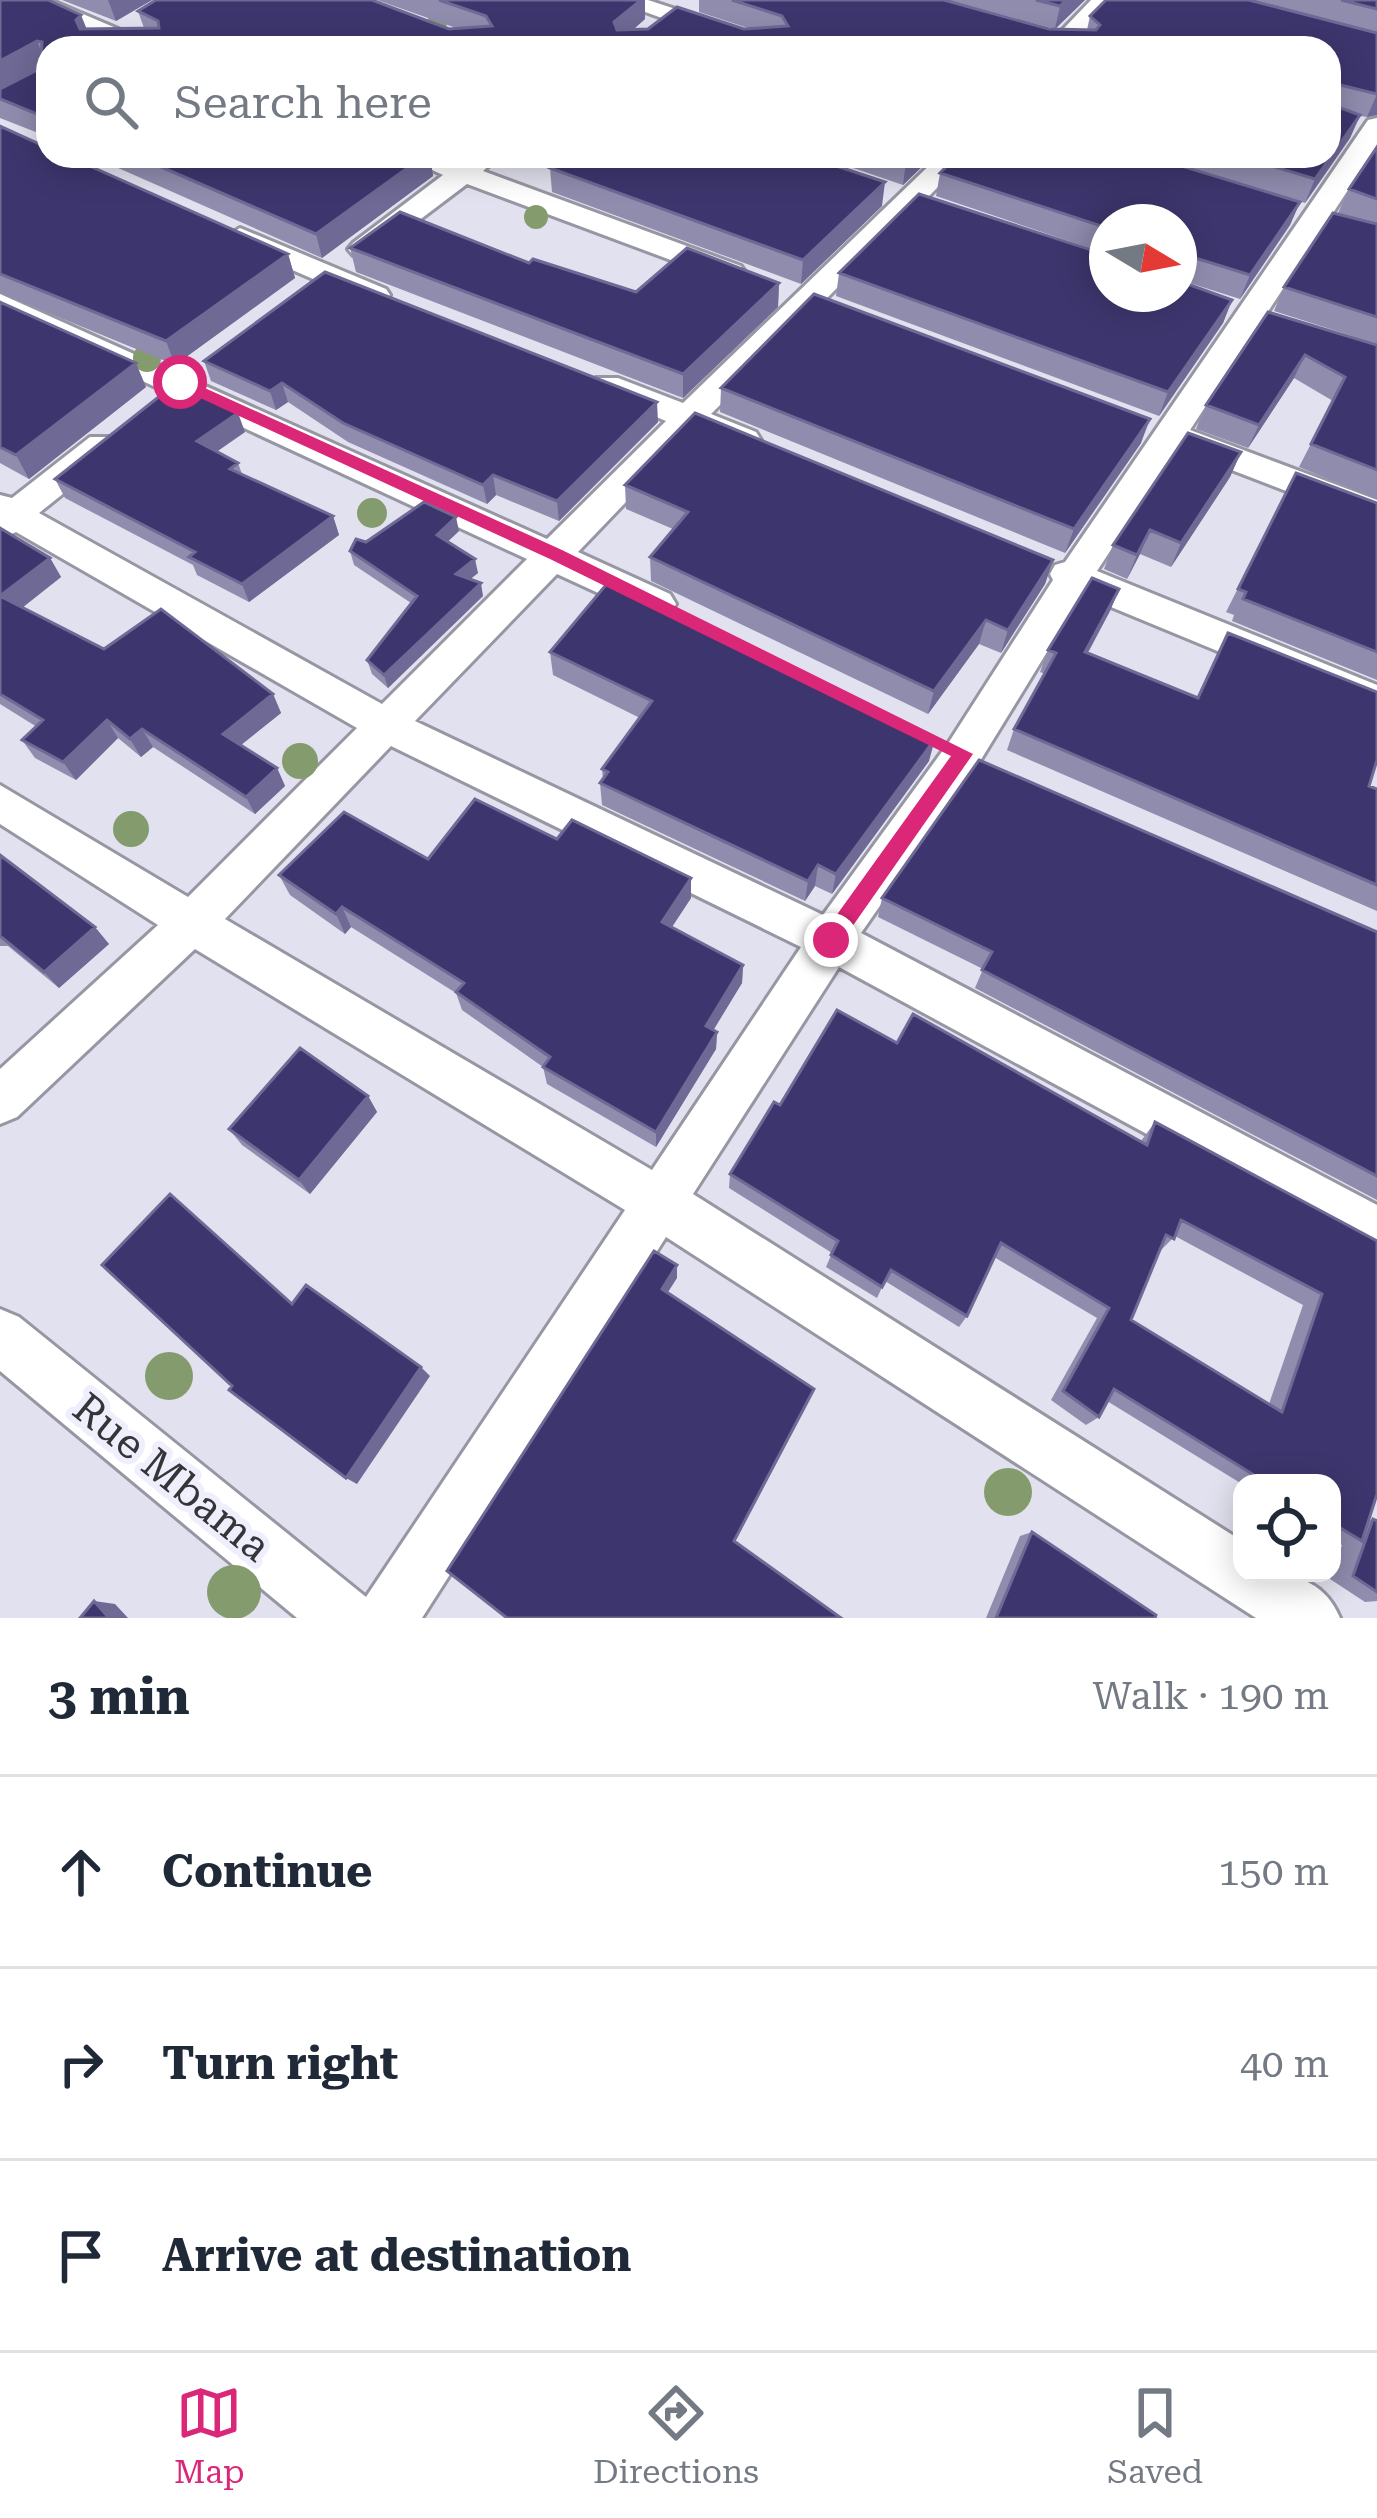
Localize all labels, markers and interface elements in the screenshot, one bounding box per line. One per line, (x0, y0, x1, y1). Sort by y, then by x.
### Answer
search box (36, 36, 1341, 168)
icon: search (78, 69, 144, 135)
text: Search here (174, 76, 432, 129)
north arrow (1089, 204, 1197, 312)
route start (153, 355, 207, 409)
route end (804, 913, 858, 967)
street label: Rue Mbama (64, 1383, 280, 1571)
map controls (1233, 1474, 1341, 1582)
button: locate (1233, 1474, 1341, 1582)
text: 3 min (48, 1667, 190, 1726)
text: Walk · 190 m (1093, 1673, 1329, 1719)
icon: ahead (48, 1839, 114, 1905)
text: Continue (162, 1845, 373, 1898)
text: 150 m (1218, 1849, 1329, 1895)
icon: right (48, 2031, 114, 2097)
text: Turn right (162, 2037, 398, 2090)
text: 40 m (1240, 2041, 1329, 2087)
icon: arrive (48, 2223, 114, 2289)
text: Arrive at destination (162, 2229, 631, 2282)
tab: Map (174, 2380, 245, 2491)
tab: Directions (593, 2380, 759, 2491)
tab: Saved (1107, 2380, 1203, 2491)

